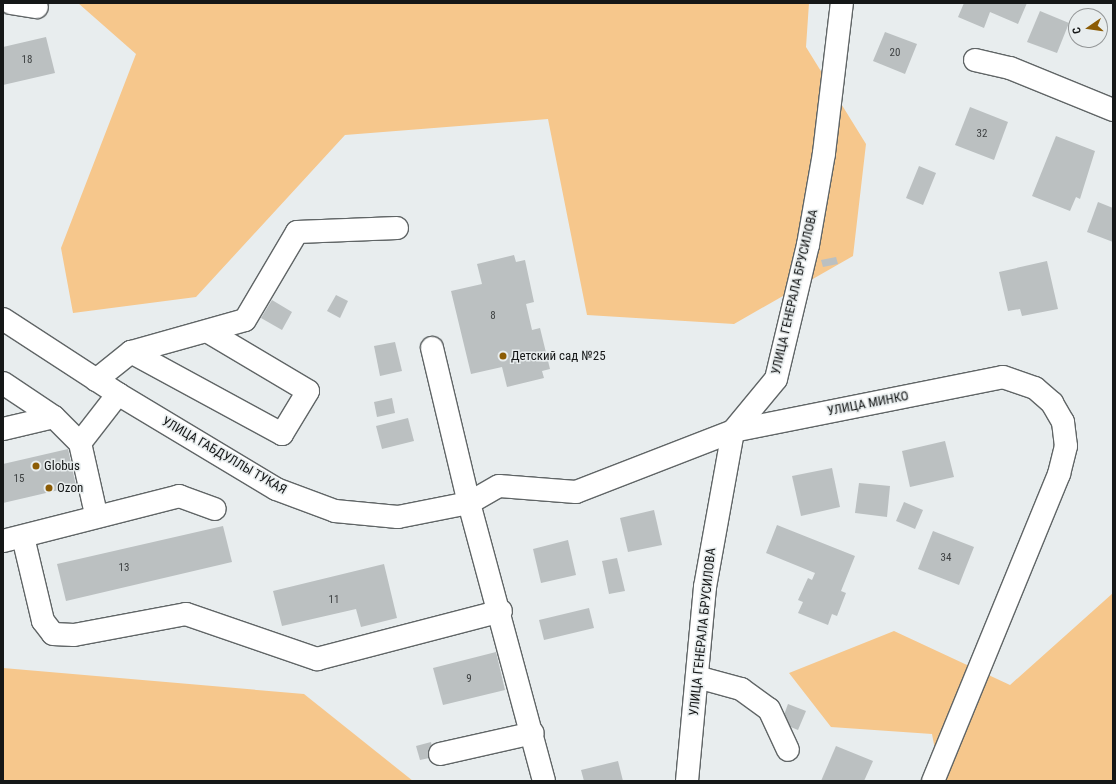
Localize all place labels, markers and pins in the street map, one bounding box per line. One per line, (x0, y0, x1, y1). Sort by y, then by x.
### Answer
place label: Детский сад №25 (511, 348, 606, 364)
marker: Детский сад №25 (498, 351, 508, 361)
place label: Globus (44, 458, 80, 474)
marker: Globus (31, 461, 41, 471)
place label: Ozon (57, 480, 83, 496)
marker: Ozon (44, 483, 54, 493)

